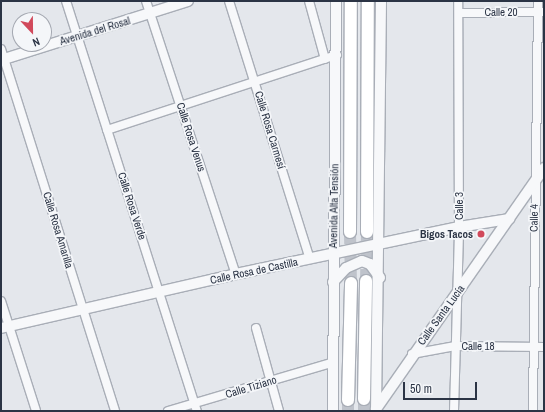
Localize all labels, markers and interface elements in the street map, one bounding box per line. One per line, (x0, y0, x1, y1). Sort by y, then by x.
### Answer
street label: Calle 20 (484, 5, 518, 19)
north arrow (12, 12, 52, 52)
street label: Avenida del Rosal (58, 14, 132, 48)
text: N (30, 34, 42, 50)
street label: Calle Rosa Carmesí (252, 89, 288, 171)
street label: Calle Rosa Venus (174, 101, 208, 173)
street label: Avenida Alta Tensión (327, 163, 341, 249)
street label: Calle Rosa Verde (115, 171, 149, 241)
street label: Calle Rosa Amarilla (40, 190, 76, 270)
street label: Calle 3 (452, 192, 466, 220)
street label: Calle 4 (527, 204, 541, 232)
place label: Bigos Tacos (420, 227, 473, 241)
marker: Bigos Tacos (476, 229, 486, 239)
street label: Calle Rosa de Castilla (209, 255, 299, 287)
street label: Calle Santa Lucía (415, 282, 467, 348)
street label: Calle 18 (461, 339, 495, 353)
street label: Calle Tiziano (224, 373, 278, 401)
scale bar (405, 374, 479, 400)
text: 50 m (410, 381, 432, 397)

